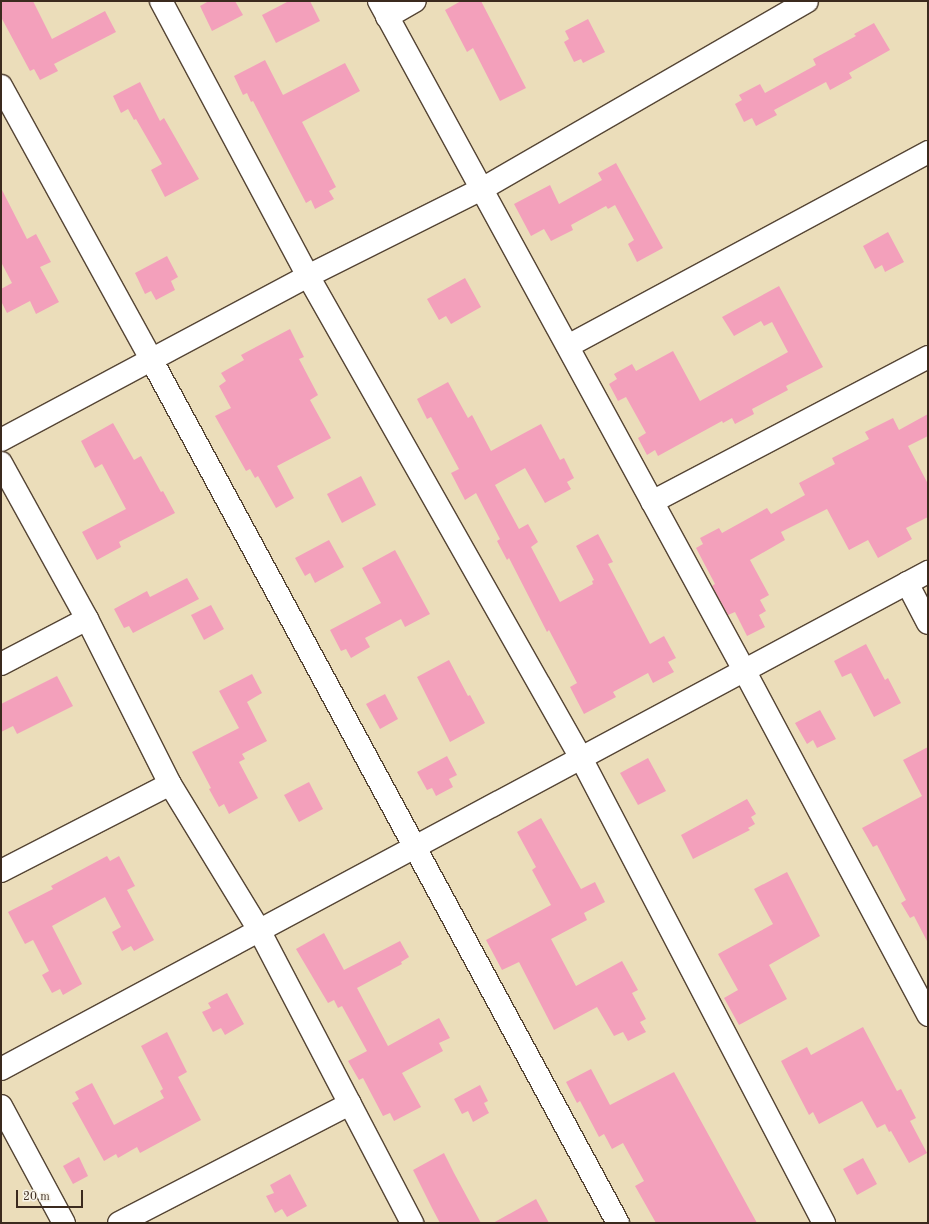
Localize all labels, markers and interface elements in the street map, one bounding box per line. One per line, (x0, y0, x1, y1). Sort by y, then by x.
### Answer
scale bar (18, 1182, 85, 1208)
text: 20 m (23, 1191, 50, 1203)

